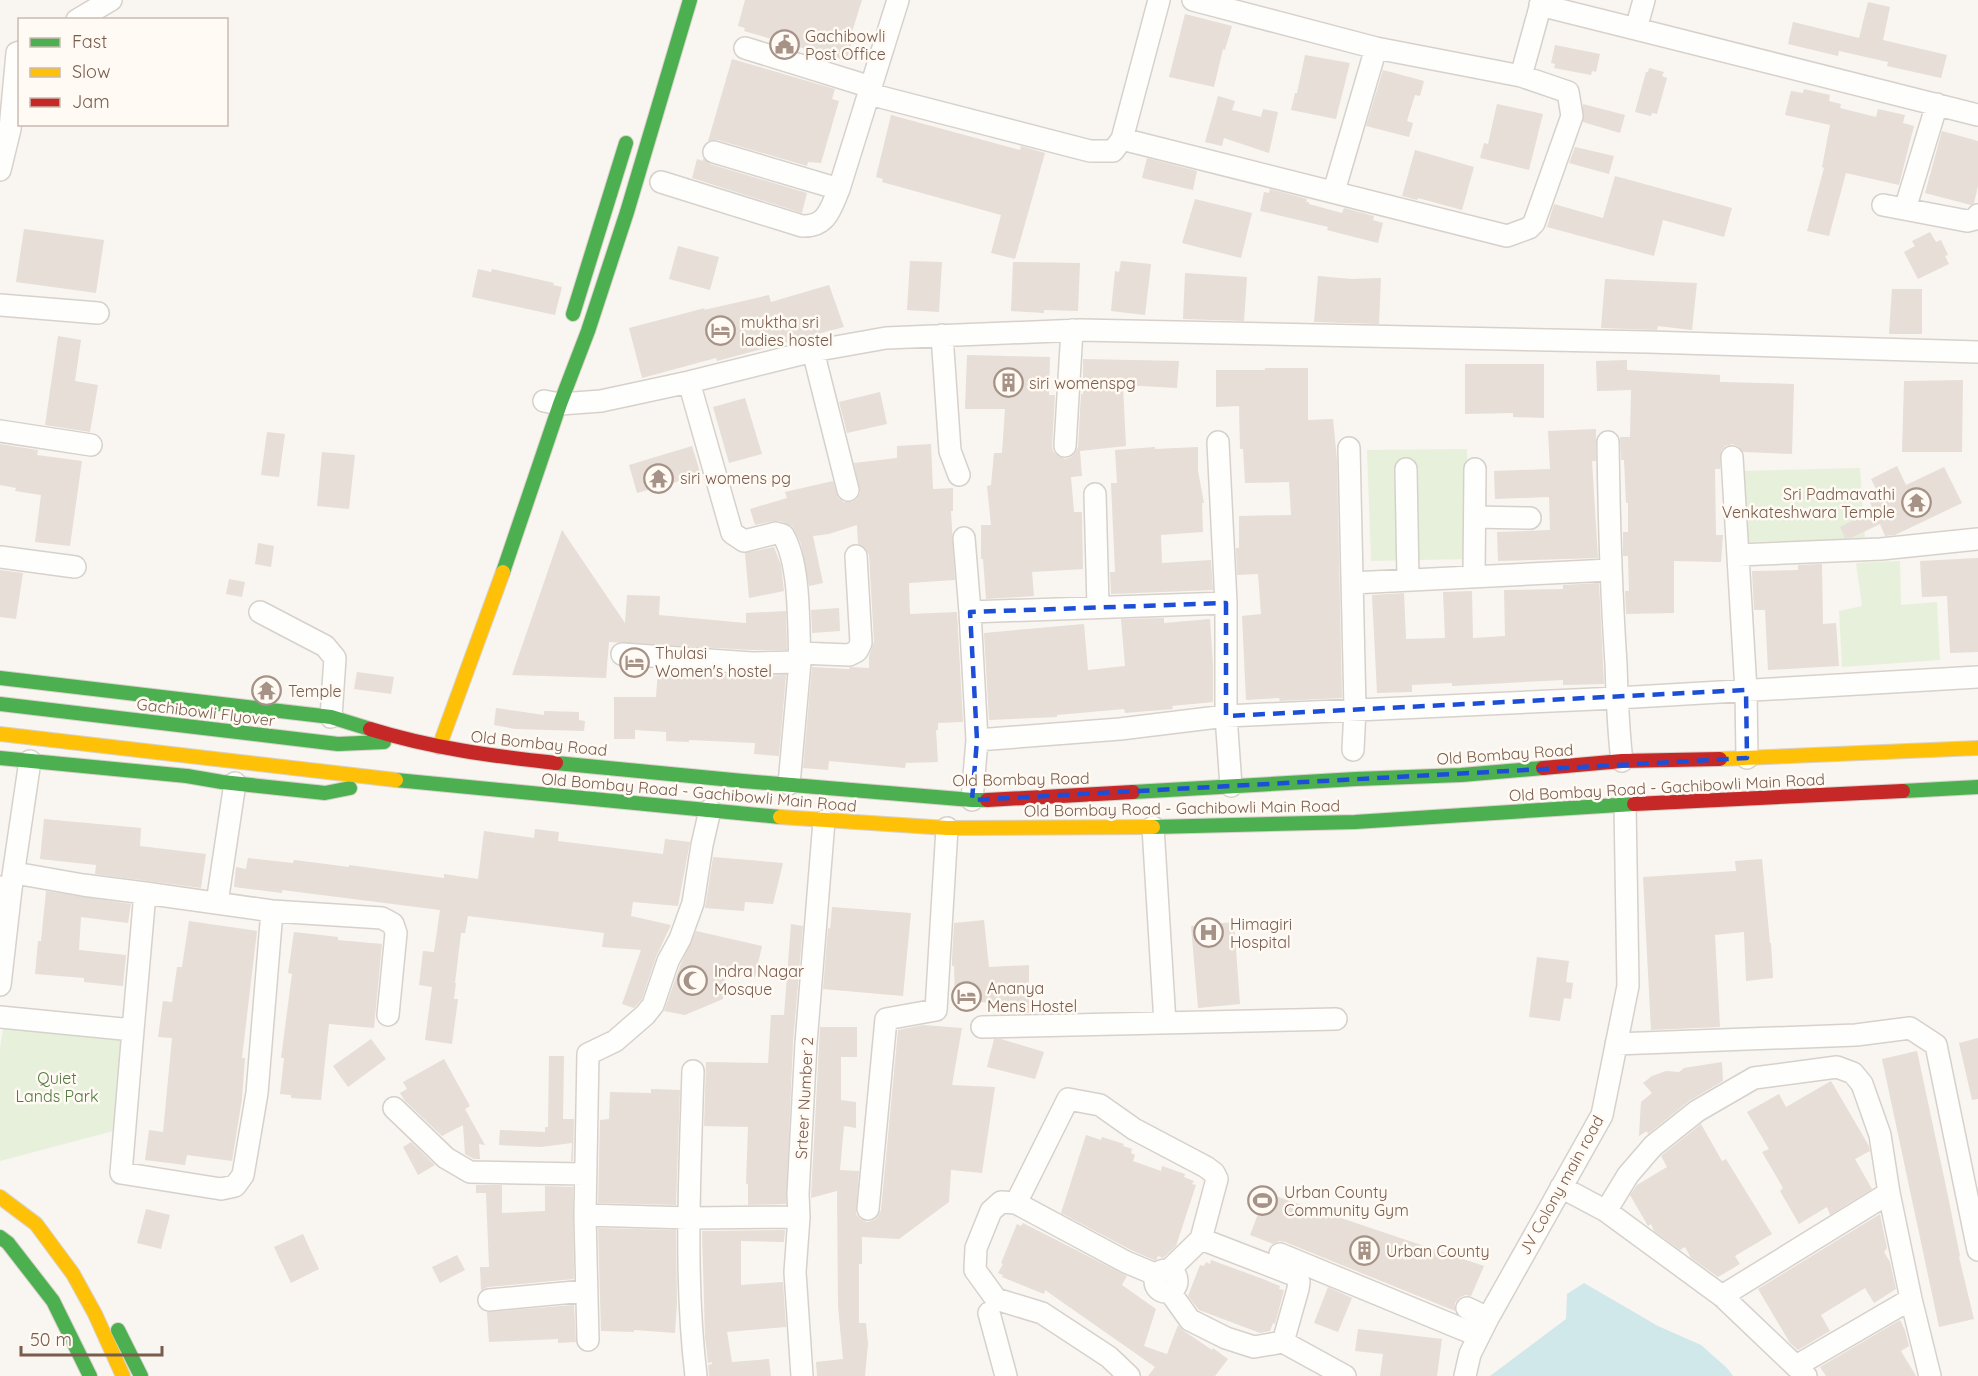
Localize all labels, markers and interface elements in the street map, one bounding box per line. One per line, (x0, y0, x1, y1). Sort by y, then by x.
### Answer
legend (18, 18, 228, 126)
place label: Gachibowli Post Office (805, 26, 886, 64)
public building icon: Gachibowli Post Office (768, 29, 800, 61)
text: Fast (72, 30, 107, 53)
text: Slow (72, 60, 110, 83)
text: Jam (72, 90, 110, 113)
place label: muktha sri ladies hostel (741, 312, 833, 350)
hotel icon: muktha sri ladies hostel (704, 315, 736, 347)
building icon: siri womenspg (992, 367, 1024, 399)
place label: siri womenspg (1029, 373, 1136, 393)
temple icon: siri womens pg (643, 462, 675, 494)
place label: siri womens pg (680, 468, 791, 488)
place label: Sri Padmavathi Venkateshwara Temple (1722, 484, 1895, 522)
temple icon: Sri Padmavathi Venkateshwara Temple (1900, 487, 1932, 519)
place label: Thulasi Women's hostel (655, 643, 772, 681)
hotel icon: Thulasi Women's hostel (618, 646, 650, 678)
temple icon: Temple (251, 675, 283, 707)
place label: Temple (288, 681, 342, 701)
street label: Gachibowli Flyover (136, 694, 276, 730)
street label: Old Bombay Road (470, 726, 608, 760)
street label: Old Bombay Road (1436, 739, 1574, 769)
street label: Old Bombay Road - Gachibowli Main Road (541, 768, 857, 816)
street label: Old Bombay Road (952, 768, 1090, 790)
street label: Old Bombay Road - Gachibowli Main Road (1508, 769, 1826, 805)
street label: Old Bombay Road - Gachibowli Main Road (1024, 795, 1340, 821)
place label: Himagiri Hospital (1230, 914, 1292, 952)
hospital icon: Himagiri Hospital (1193, 917, 1225, 949)
place label: Indra Nagar Mosque (714, 961, 804, 999)
mosque icon: Indra Nagar Mosque (677, 964, 709, 996)
place label: Ananya Mens Hostel (987, 978, 1077, 1016)
hotel icon: Ananya Mens Hostel (950, 981, 982, 1013)
street label: Srteer Number 2 (791, 1036, 817, 1160)
park label: Quiet Lands Park (16, 1068, 98, 1106)
street label: JV Colony main road (1514, 1112, 1608, 1258)
place label: Urban County Community Gym (1284, 1182, 1409, 1220)
sports icon: Urban County Community Gym (1247, 1185, 1279, 1217)
building icon: Urban County (1349, 1235, 1381, 1267)
place label: Urban County (1386, 1241, 1490, 1261)
scale bar (21, 1319, 162, 1357)
text: 50 m (30, 1328, 72, 1351)

